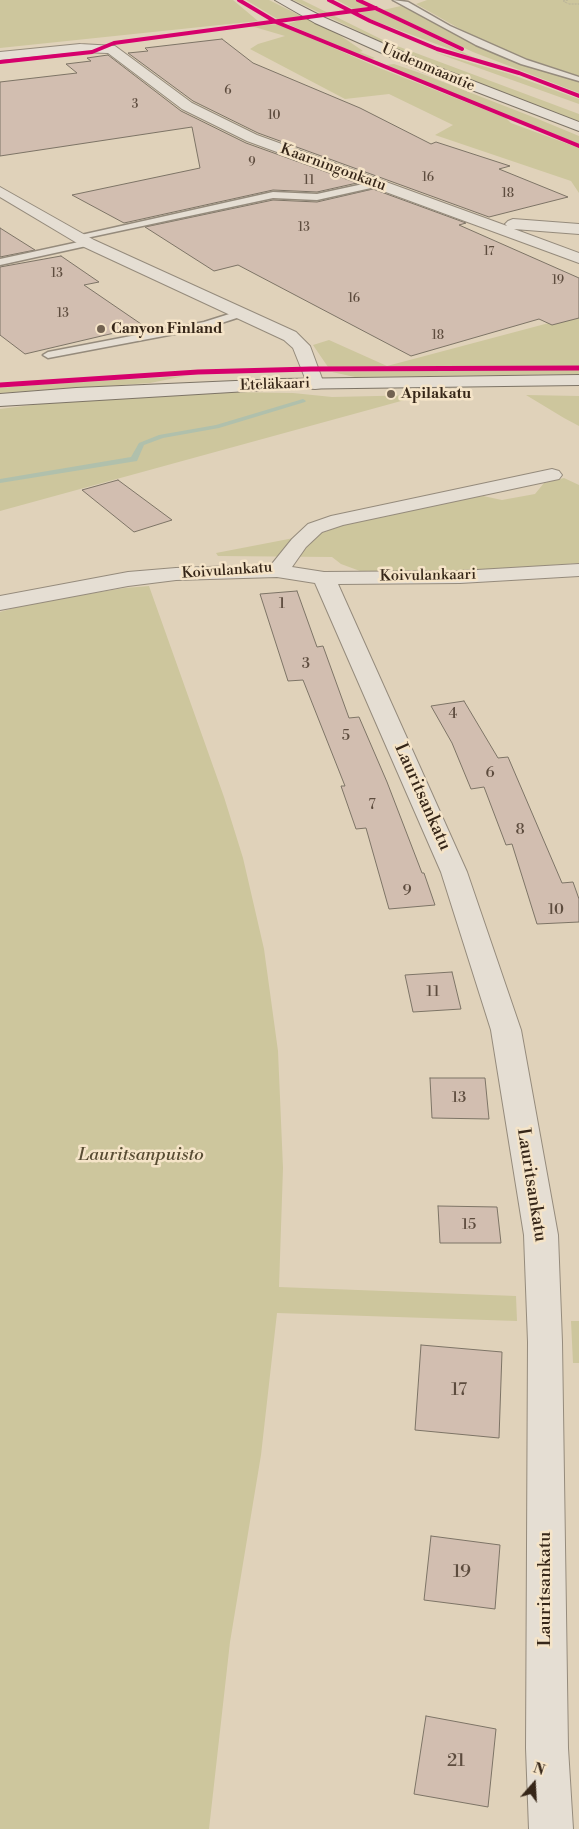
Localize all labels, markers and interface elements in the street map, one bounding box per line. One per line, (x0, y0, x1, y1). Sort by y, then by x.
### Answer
street label: Uudenmaantie (379, 40, 477, 96)
house number: 6 (224, 84, 232, 98)
house number: 3 (132, 98, 138, 112)
house number: 10 (268, 109, 280, 123)
street label: Kaarningonkatu (278, 141, 388, 195)
house number: 9 (248, 156, 256, 170)
house number: 16 (422, 171, 434, 185)
house number: 11 (304, 174, 314, 188)
house number: 18 (502, 187, 514, 201)
house number: 13 (298, 221, 310, 235)
house number: 17 (484, 245, 494, 259)
house number: 13 (51, 267, 63, 281)
house number: 19 (552, 274, 564, 288)
house number: 16 (348, 292, 360, 306)
house number: 13 (57, 307, 69, 321)
place label: Canyon Finland (111, 320, 223, 338)
marker: Canyon Finland (95, 323, 107, 335)
house number: 18 (432, 329, 444, 343)
street label: Eteläkaari (240, 375, 310, 395)
place label: Apilakatu (401, 385, 471, 403)
marker: Apilakatu (385, 388, 397, 400)
street label: Koivulankatu (181, 559, 273, 583)
street label: Koivulankaari (380, 566, 476, 586)
house number: 1 (279, 595, 285, 613)
house number: 3 (302, 655, 310, 673)
house number: 4 (449, 705, 457, 723)
house number: 5 (342, 727, 350, 745)
street label: Lauritsankatu (389, 740, 455, 854)
house number: 6 (485, 764, 495, 782)
house number: 7 (368, 796, 376, 814)
house number: 8 (515, 821, 525, 839)
house number: 9 (402, 882, 412, 900)
house number: 10 (548, 901, 564, 919)
house number: 11 (426, 983, 440, 1001)
house number: 13 (452, 1089, 466, 1107)
street label: Lauritsankatu (511, 1127, 551, 1243)
park label: Lauritsanpuisto (78, 1145, 204, 1167)
house number: 15 (462, 1216, 476, 1234)
house number: 17 (451, 1380, 467, 1402)
street label: Lauritsankatu (535, 1532, 557, 1646)
house number: 19 (453, 1562, 471, 1584)
house number: 21 (447, 1751, 465, 1773)
north arrow (509, 1759, 559, 1809)
text: N (531, 1760, 547, 1780)

